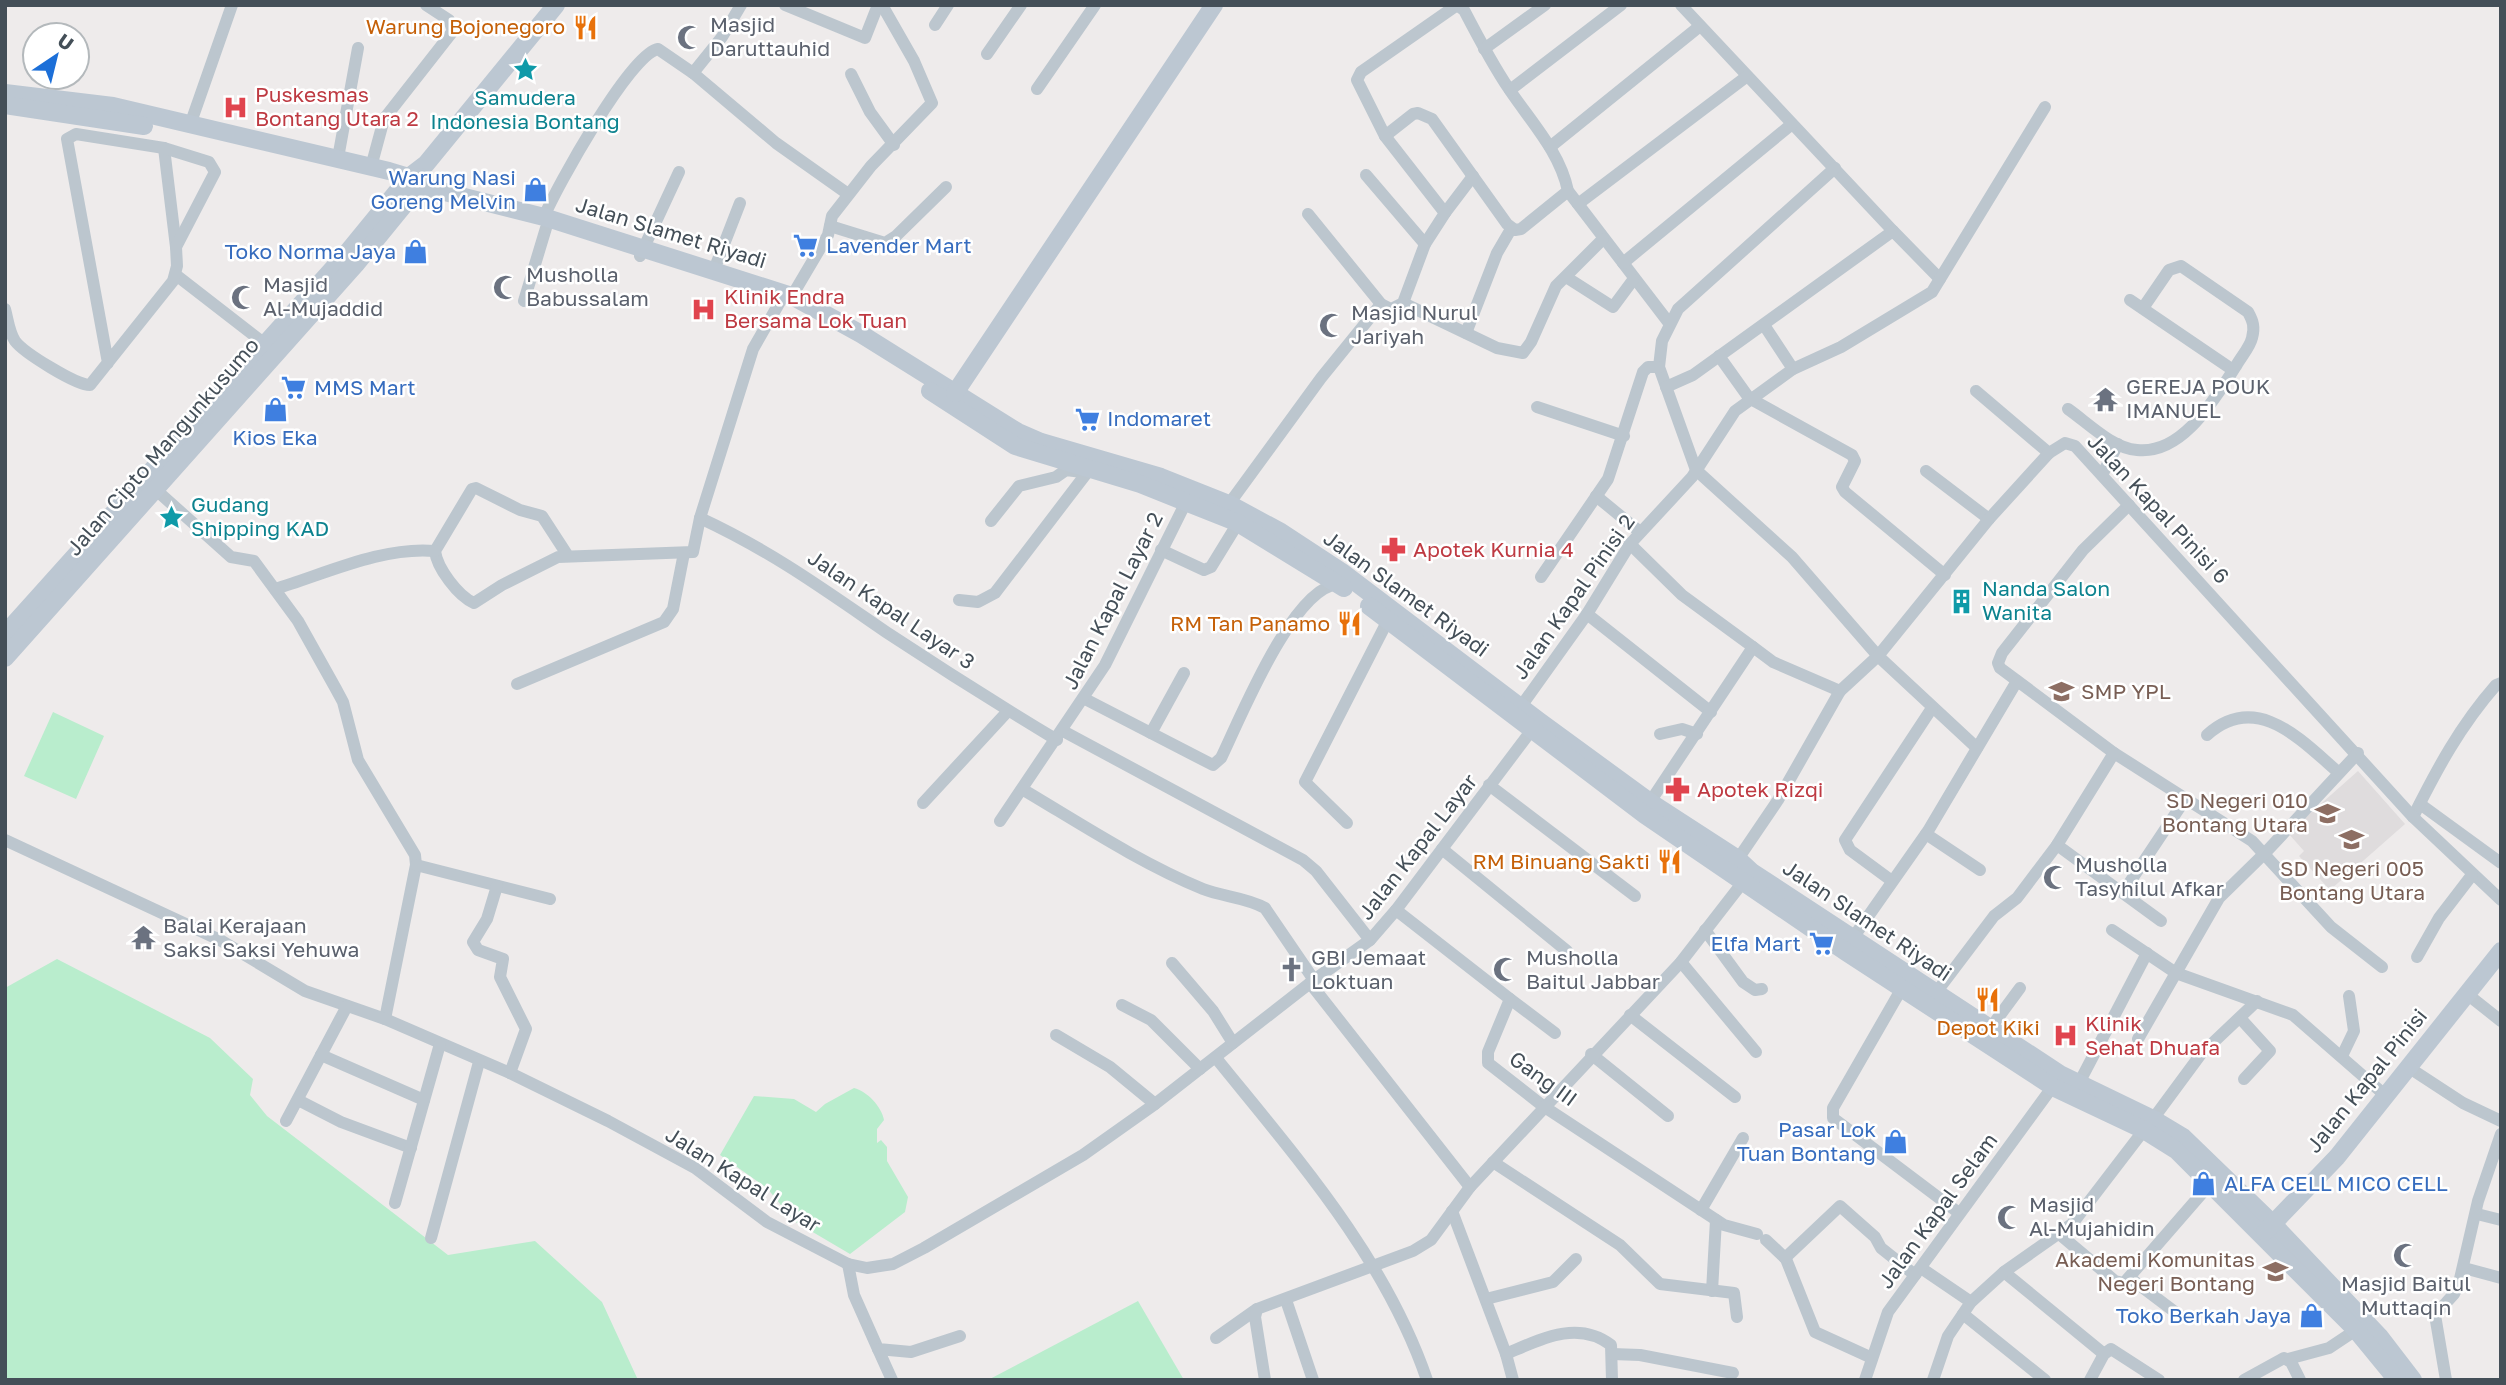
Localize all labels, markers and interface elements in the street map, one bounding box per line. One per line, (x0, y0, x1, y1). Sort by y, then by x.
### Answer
place label: Masjid Daruttauhid (710, 11, 830, 61)
place label: Warung Bojonegoro (366, 13, 565, 39)
restaurant icon: Warung Bojonegoro (571, 13, 599, 41)
north arrow (21, 21, 91, 91)
mosque icon: Masjid Daruttauhid (676, 23, 704, 51)
text: U (54, 28, 78, 55)
place icon: Samudera Indonesia Bontang (511, 55, 539, 83)
place label: Puskesmas Bontang Utara 2 (255, 81, 419, 131)
place label: Samudera Indonesia Bontang (430, 84, 620, 134)
hospital icon: Puskesmas Bontang Utara 2 (221, 93, 249, 121)
place label: Warung Nasi Goreng Melvin (371, 164, 516, 214)
shop icon: Warung Nasi Goreng Melvin (522, 176, 550, 204)
street label: Jalan Slamet Riyadi (573, 191, 770, 273)
supermarket icon: Lavender Mart (792, 232, 820, 260)
place label: Lavender Mart (826, 232, 972, 258)
place label: Toko Norma Jaya (224, 238, 396, 264)
shop icon: Toko Norma Jaya (402, 238, 430, 266)
place label: Musholla Babussalam (526, 261, 649, 311)
place label: Masjid Al-Mujaddid (263, 271, 383, 321)
mosque icon: Musholla Babussalam (492, 273, 520, 301)
mosque icon: Masjid Al-Mujaddid (229, 283, 257, 311)
place label: Klinik Endra Bersama Lok Tuan (724, 283, 907, 333)
hospital icon: Klinik Endra Bersama Lok Tuan (690, 295, 718, 323)
place label: Masjid Nurul Jariyah (1351, 299, 1478, 349)
mosque icon: Masjid Nurul Jariyah (1317, 311, 1345, 339)
street label: Jalan Cipto Mangunkusumo (60, 332, 264, 561)
place label: GEREJA POUK IMANUEL (2126, 373, 2270, 423)
supermarket icon: MMS Mart (280, 374, 308, 402)
place label: MMS Mart (314, 374, 416, 400)
temple icon: GEREJA POUK IMANUEL (2092, 385, 2120, 413)
shop icon: Kios Eka (261, 395, 289, 423)
supermarket icon: Indomaret (1073, 405, 1101, 433)
place label: Indomaret (1107, 405, 1211, 431)
place label: Kios Eka (232, 424, 318, 450)
street label: Jalan Kapal Pinisi 6 (2082, 428, 2235, 589)
place label: Gudang Shipping KAD (191, 491, 329, 541)
place icon: Gudang Shipping KAD (157, 503, 185, 531)
street label: Jalan Kapal Layar 2 (1056, 508, 1168, 694)
street label: Jalan Kapal Pinisi 2 (1507, 509, 1640, 684)
street label: Jalan Slamet Riyadi (1319, 524, 1494, 662)
pharmacy icon: Apotek Kurnia 4 (1379, 536, 1407, 564)
place label: Apotek Kurnia 4 (1413, 536, 1574, 562)
street label: Jalan Kapal Layar 3 (803, 544, 980, 675)
place label: Nanda Salon Wanita (1982, 575, 2110, 625)
building icon: Nanda Salon Wanita (1948, 587, 1976, 615)
place label: RM Tan Panamo (1170, 610, 1330, 636)
restaurant icon: RM Tan Panamo (1336, 610, 1364, 638)
school or university icon: SMP YPL (2047, 678, 2075, 706)
place label: SMP YPL (2081, 678, 2171, 704)
street label: Jalan Kapal Layar (1352, 768, 1482, 925)
pharmacy icon: Apotek Rizqi (1663, 776, 1691, 804)
place label: Apotek Rizqi (1697, 776, 1823, 802)
place label: SD Negeri 010 Bontang Utara (2162, 787, 2308, 837)
school or university icon: SD Negeri 010 Bontang Utara (2314, 799, 2342, 827)
school or university icon: SD Negeri 005 Bontang Utara (2338, 826, 2366, 854)
place label: RM Binuang Sakti (1473, 848, 1650, 874)
restaurant icon: RM Binuang Sakti (1656, 848, 1684, 876)
place label: Musholla Tasyhilul Afkar (2075, 851, 2224, 901)
street label: Jalan Slamet Riyadi (1778, 854, 1957, 986)
place label: SD Negeri 005 Bontang Utara (2279, 855, 2425, 905)
mosque icon: Musholla Tasyhilul Afkar (2041, 863, 2069, 891)
place label: Balai Kerajaan Saksi Saksi Yehuwa (163, 912, 359, 962)
temple icon: Balai Kerajaan Saksi Saksi Yehuwa (129, 924, 157, 952)
place label: Elfa Mart (1711, 930, 1801, 956)
supermarket icon: Elfa Mart (1807, 930, 1835, 958)
place label: GBI Jemaat Loktuan (1311, 944, 1426, 994)
place label: Musholla Baitul Jabbar (1526, 944, 1660, 994)
church icon: GBI Jemaat Loktuan (1277, 956, 1305, 984)
mosque icon: Musholla Baitul Jabbar (1492, 956, 1520, 984)
restaurant icon: Depot Kiki (1974, 985, 2002, 1013)
street label: Jalan Kapal Pinisi (2300, 1003, 2432, 1158)
place label: Klinik Sehat Dhuafa (2085, 1010, 2220, 1060)
place label: Depot Kiki (1936, 1014, 2040, 1040)
hospital icon: Klinik Sehat Dhuafa (2051, 1022, 2079, 1050)
street label: Gang III (1505, 1045, 1583, 1111)
place label: Pasar Lok Tuan Bontang (1737, 1116, 1876, 1166)
street label: Jalan Kapal Layar (661, 1121, 826, 1237)
street label: Jalan Kapal Selam (1872, 1128, 2002, 1293)
shop icon: Pasar Lok Tuan Bontang (1882, 1128, 1910, 1156)
shop icon: ALFA CELL MICO CELL (2190, 1170, 2218, 1198)
place label: ALFA CELL MICO CELL (2224, 1170, 2448, 1196)
place label: Masjid Al-Mujahidin (2029, 1191, 2155, 1241)
mosque icon: Masjid Al-Mujahidin (1995, 1203, 2023, 1231)
mosque icon: Masjid Baitul Muttaqin (2392, 1241, 2420, 1269)
place label: Akademi Komunitas Negeri Bontang (2055, 1246, 2255, 1296)
school or university icon: Akademi Komunitas Negeri Bontang (2261, 1258, 2289, 1286)
place label: Masjid Baitul Muttaqin (2341, 1270, 2471, 1320)
place label: Toko Berkah Jaya (2116, 1302, 2291, 1328)
shop icon: Toko Berkah Jaya (2297, 1302, 2325, 1330)

